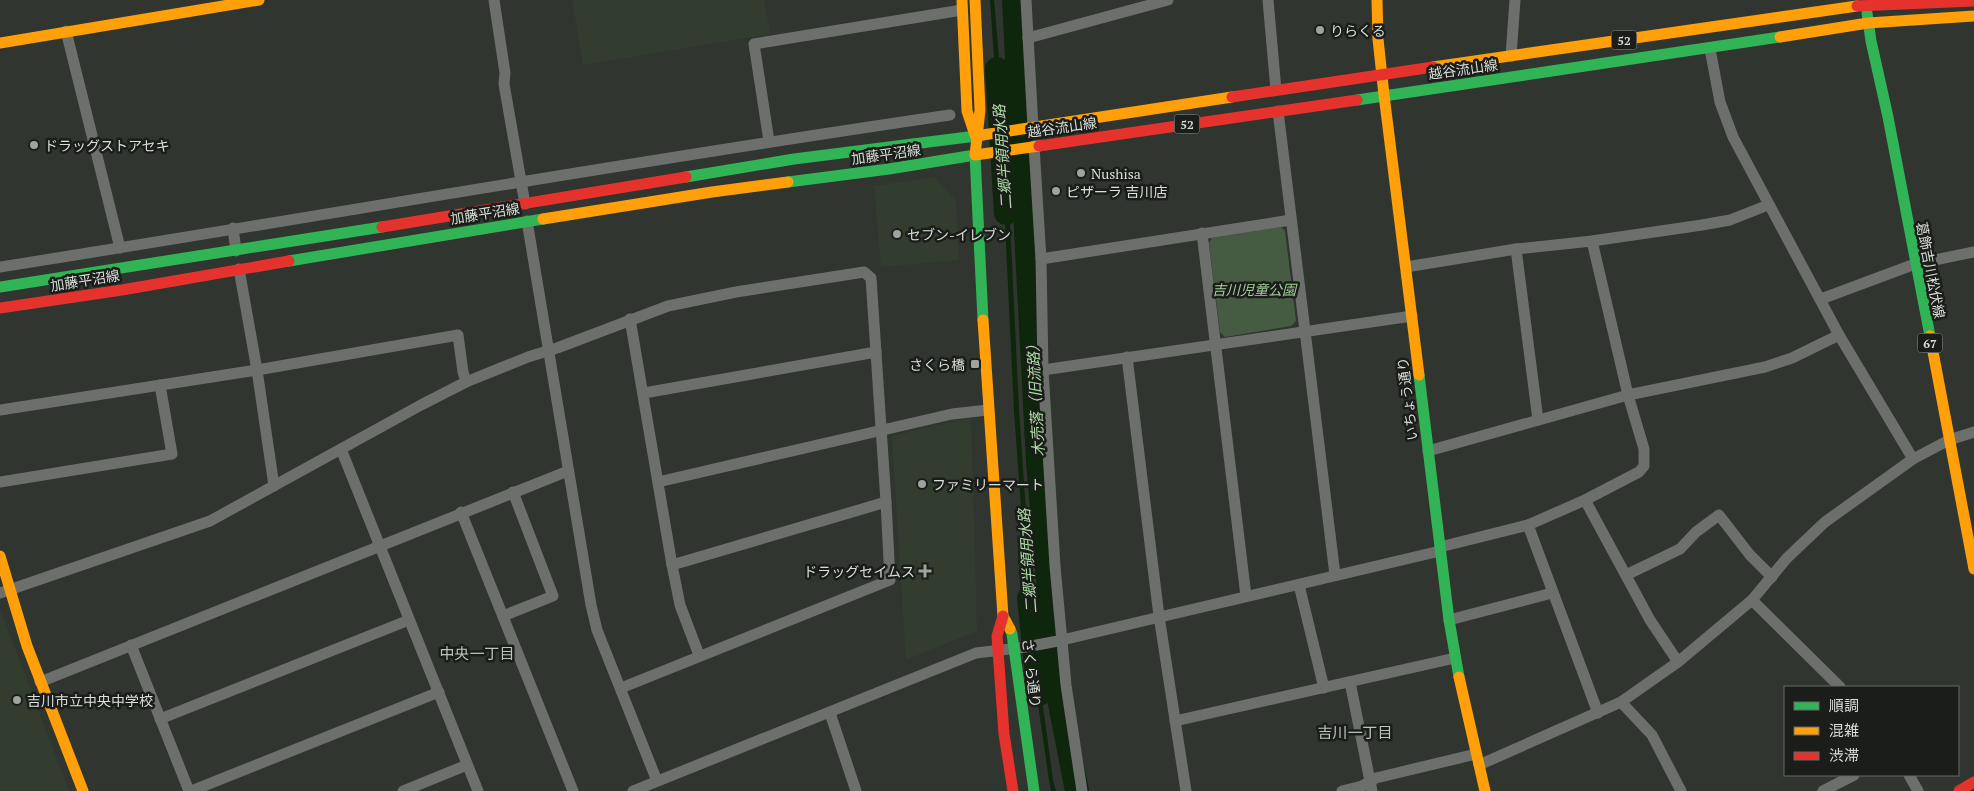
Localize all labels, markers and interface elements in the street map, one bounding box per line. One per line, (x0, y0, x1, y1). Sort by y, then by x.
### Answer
place label: りらくる (1330, 21, 1386, 40)
marker: りらくる (1314, 24, 1326, 36)
road number: 52 (1612, 30, 1636, 50)
street label: 越谷流山線 (1427, 55, 1499, 83)
water label: 二郷半領用水路 (988, 102, 1016, 210)
street label: 越谷流山線 (1026, 113, 1098, 141)
road number: 52 (1174, 115, 1200, 134)
place label: ドラッグストアセキ (44, 136, 170, 155)
marker: ドラッグストアセキ (28, 139, 40, 151)
street label: 加藤平沼線 (850, 140, 922, 168)
place label: Nushisa (1091, 164, 1141, 183)
marker: Nushisa (1075, 167, 1087, 179)
place label: ピザーラ 吉川店 (1066, 182, 1167, 201)
marker: ピザーラ 吉川店 (1050, 185, 1062, 197)
street label: 加藤平沼線 (449, 198, 521, 228)
street label: 葛飾吉川松伏線 (1912, 220, 1950, 320)
place label: セブン-イレブン (907, 225, 1011, 244)
marker: セブン-イレブン (891, 228, 903, 240)
street label: 加藤平沼線 (49, 265, 121, 295)
park label: 吉川児童公園 (1212, 280, 1298, 299)
road number: 67 (1918, 333, 1942, 352)
water label: 木売落（旧流路） (1022, 337, 1048, 457)
place label: さくら橋 (909, 355, 965, 374)
street label: いちょう通り (1392, 356, 1422, 442)
marker: さくら橋 (969, 358, 981, 370)
place label: ファミリーマート (932, 475, 1044, 494)
marker: ファミリーマート (916, 478, 928, 490)
water label: 二郷半領用水路 (1013, 506, 1041, 614)
place label: ドラッグセイムス (803, 562, 915, 581)
marker: ドラッグセイムス (919, 565, 931, 577)
street label: さくら通り (1018, 637, 1046, 709)
district label: 中央一丁目 (439, 643, 515, 663)
legend (1784, 686, 1959, 776)
place label: 吉川市立中央中学校 (27, 691, 153, 710)
marker: 吉川市立中央中学校 (11, 694, 23, 706)
text: 順調 (1829, 695, 1859, 715)
text: 混雑 (1829, 720, 1859, 740)
district label: 吉川一丁目 (1317, 722, 1393, 742)
text: 渋滞 (1829, 745, 1859, 765)

